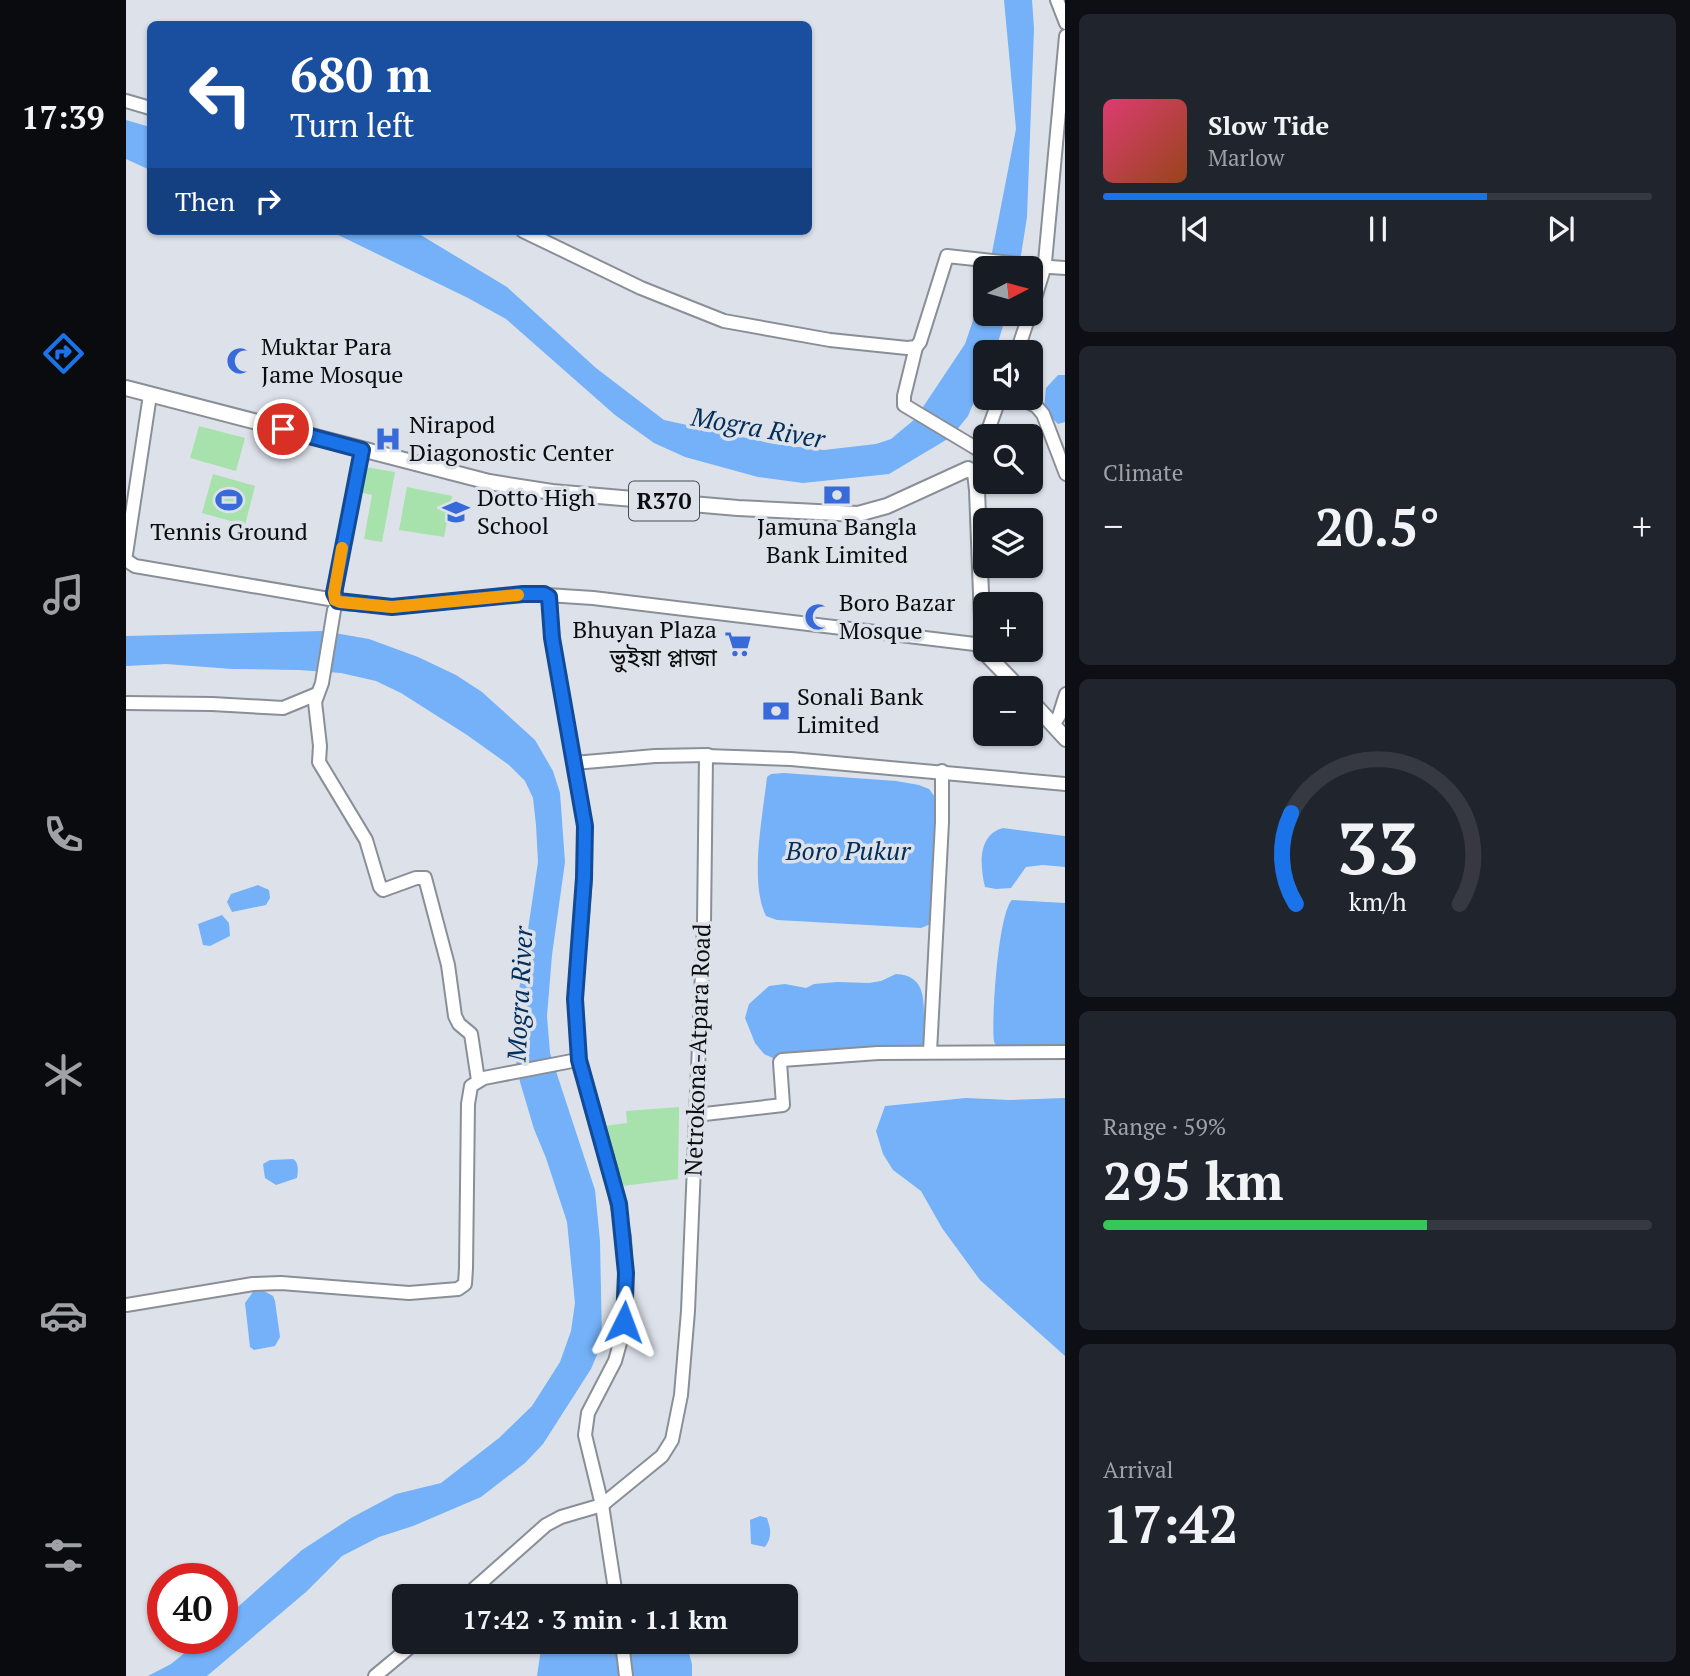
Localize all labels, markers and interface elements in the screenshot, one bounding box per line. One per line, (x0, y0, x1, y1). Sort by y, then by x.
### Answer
text: 680 m (290, 41, 432, 106)
icon: left (175, 49, 266, 140)
text: 17:39 (21, 96, 105, 138)
text: Turn left (290, 104, 414, 146)
text: Slow Tide (1208, 108, 1329, 142)
text: Marlow (1208, 142, 1285, 173)
icon: right (249, 182, 287, 220)
text: Then (175, 184, 235, 218)
icon: previous (1176, 210, 1214, 248)
icon: pause (1359, 210, 1397, 248)
icon: next (1542, 210, 1580, 248)
north arrow (973, 256, 1043, 326)
map controls (973, 256, 1043, 746)
icon: directions (39, 329, 88, 378)
place label: Muktar Para Jame Mosque (261, 330, 403, 390)
button: sound (973, 340, 1043, 410)
mosque icon: Muktar Para Jame Mosque (225, 346, 255, 376)
water label: Mogra River (688, 398, 829, 456)
pin (253, 399, 313, 459)
place label: Nirapod Diagonostic Center (409, 408, 614, 468)
icon: arrive (264, 410, 302, 448)
hospital icon: Nirapod Diagonostic Center (373, 424, 403, 454)
button: search (973, 424, 1043, 494)
text: Climate (1103, 457, 1183, 488)
bank icon: Jamuna Bangla Bank Limited (822, 480, 852, 510)
place label: Dotto High School (477, 481, 595, 541)
road number: R370 (629, 481, 699, 520)
sports icon: Tennis Ground (214, 485, 244, 515)
text: 20.5° (1315, 492, 1440, 561)
school or university icon: Dotto High School (441, 497, 471, 527)
text: − (1103, 501, 1123, 551)
text: + (1632, 501, 1652, 551)
button: layers (973, 508, 1043, 578)
place label: Jamuna Bangla Bank Limited (757, 510, 917, 570)
place label: Tennis Ground (150, 515, 308, 547)
icon: music (39, 570, 88, 619)
place label: Boro Bazar Mosque (839, 586, 956, 646)
button: + (973, 592, 1043, 662)
mosque icon: Boro Bazar Mosque (803, 602, 833, 632)
place label: Bhuyan Plaza ভুইয়া প্লাজা (573, 613, 718, 673)
supermarket icon: Bhuyan Plaza ভুইয়া প্লাজা (723, 629, 753, 659)
button: − (973, 676, 1043, 746)
place label: Sonali Bank Limited (797, 680, 924, 740)
bank icon: Sonali Bank Limited (761, 696, 791, 726)
text: 33 (1336, 798, 1419, 895)
icon: phone (39, 810, 88, 859)
water label: Boro Pukur (785, 833, 911, 867)
text: km/h (1349, 885, 1407, 918)
street label: Netrokona-Atpara Road (677, 923, 717, 1177)
water label: Mogra River (498, 925, 540, 1063)
icon: climate (39, 1050, 88, 1099)
text: Range · 59% (1103, 1111, 1226, 1142)
text: 295 km (1103, 1146, 1284, 1215)
position arrow (587, 1285, 661, 1359)
icon: car (39, 1291, 88, 1340)
text: Arrival (1103, 1454, 1174, 1485)
text: 17:42 (1103, 1489, 1238, 1558)
icon: filters (39, 1531, 88, 1580)
speed limit sign: 40 (147, 1563, 238, 1654)
text: 17:42 · 3 min · 1.1 km (462, 1602, 728, 1636)

